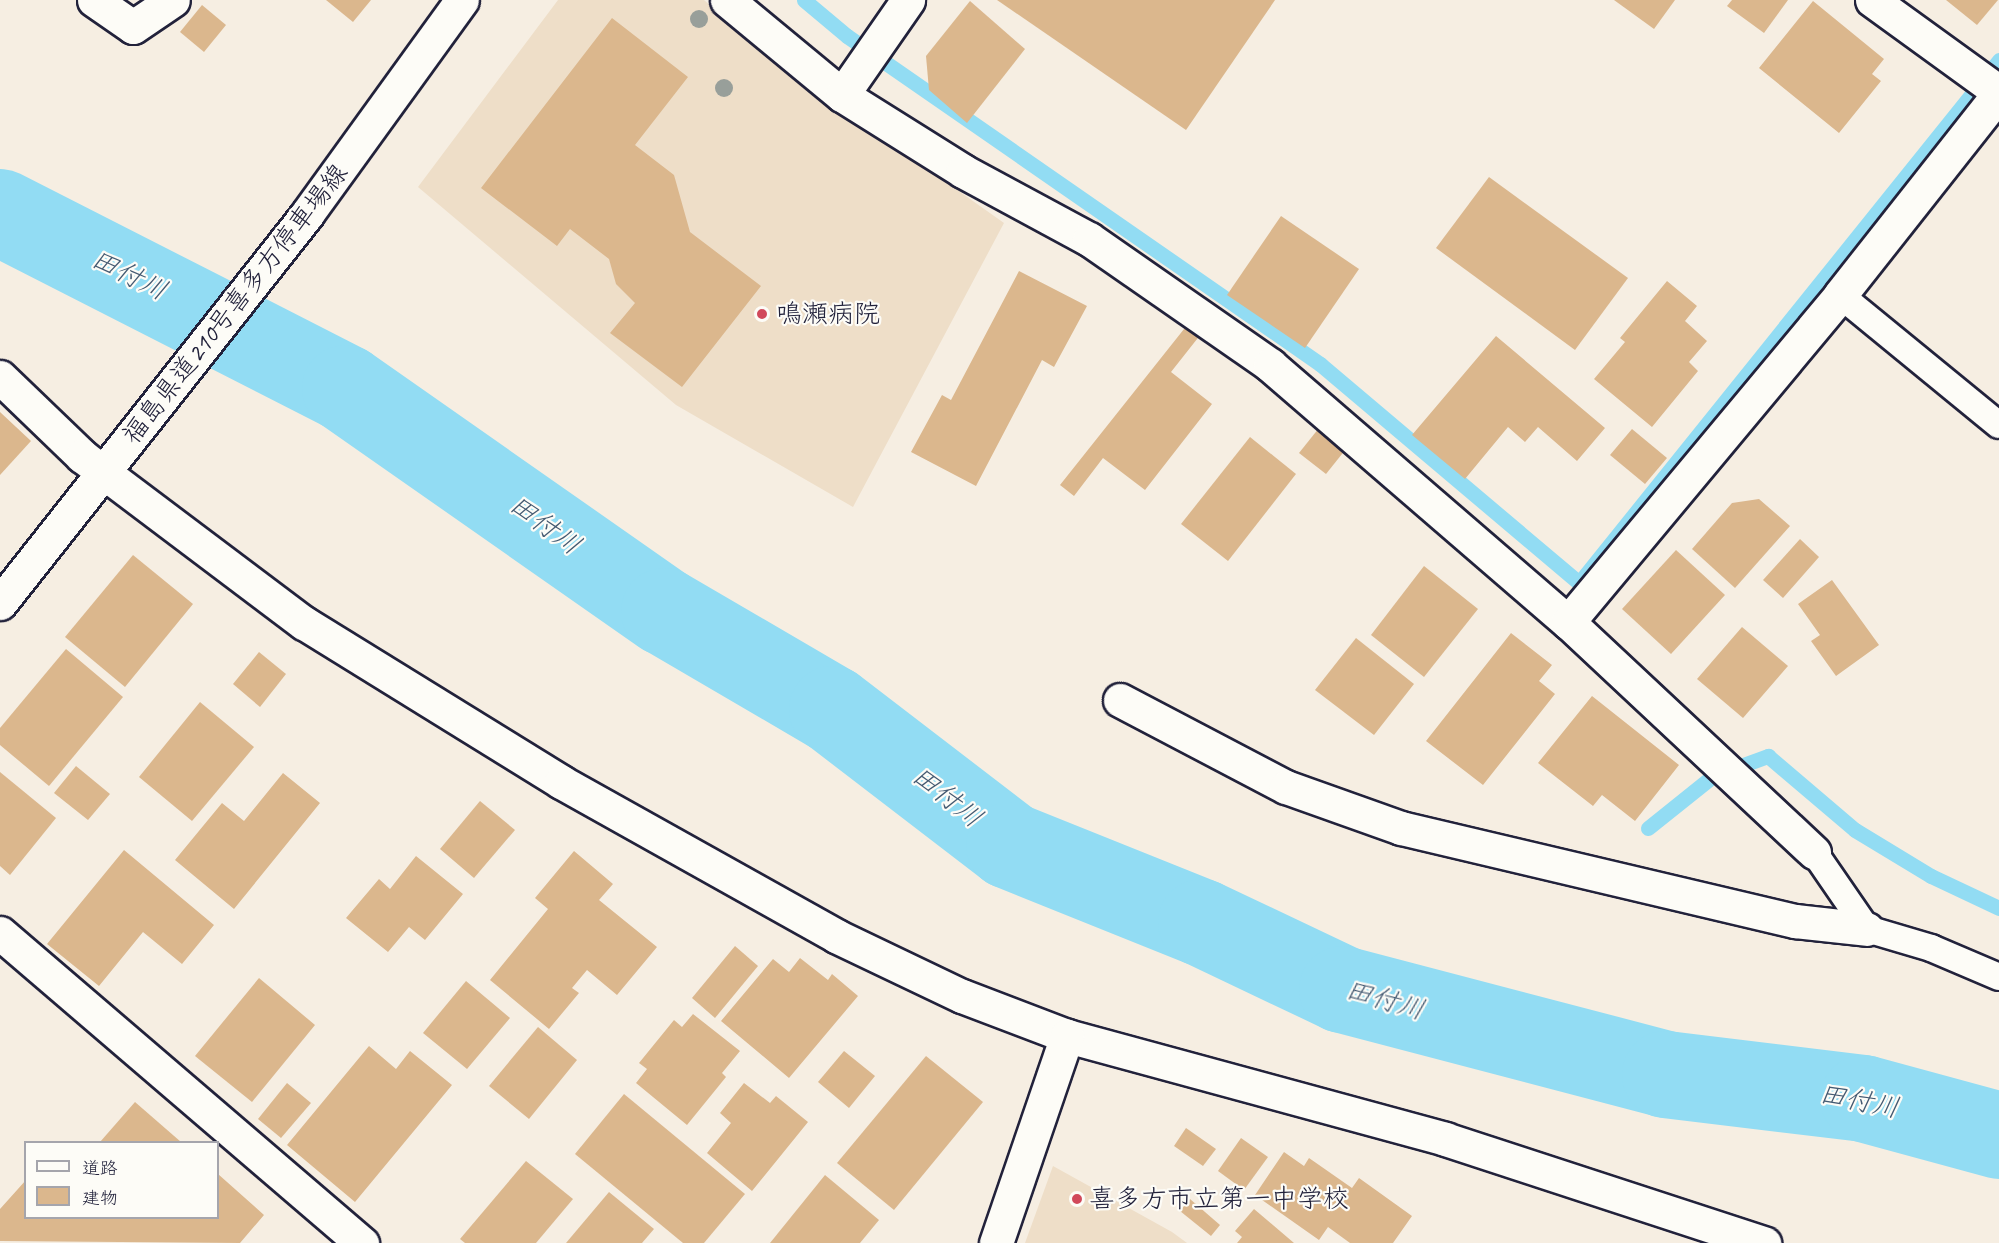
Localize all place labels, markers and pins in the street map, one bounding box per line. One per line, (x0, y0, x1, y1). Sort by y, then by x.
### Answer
place label: 鳴瀬病院 (776, 298, 880, 330)
marker: 鳴瀬病院 (753, 305, 771, 323)
place label: 喜多方市立第一中学校 (1089, 1183, 1349, 1215)
marker: 喜多方市立第一中学校 (1070, 1192, 1084, 1206)

